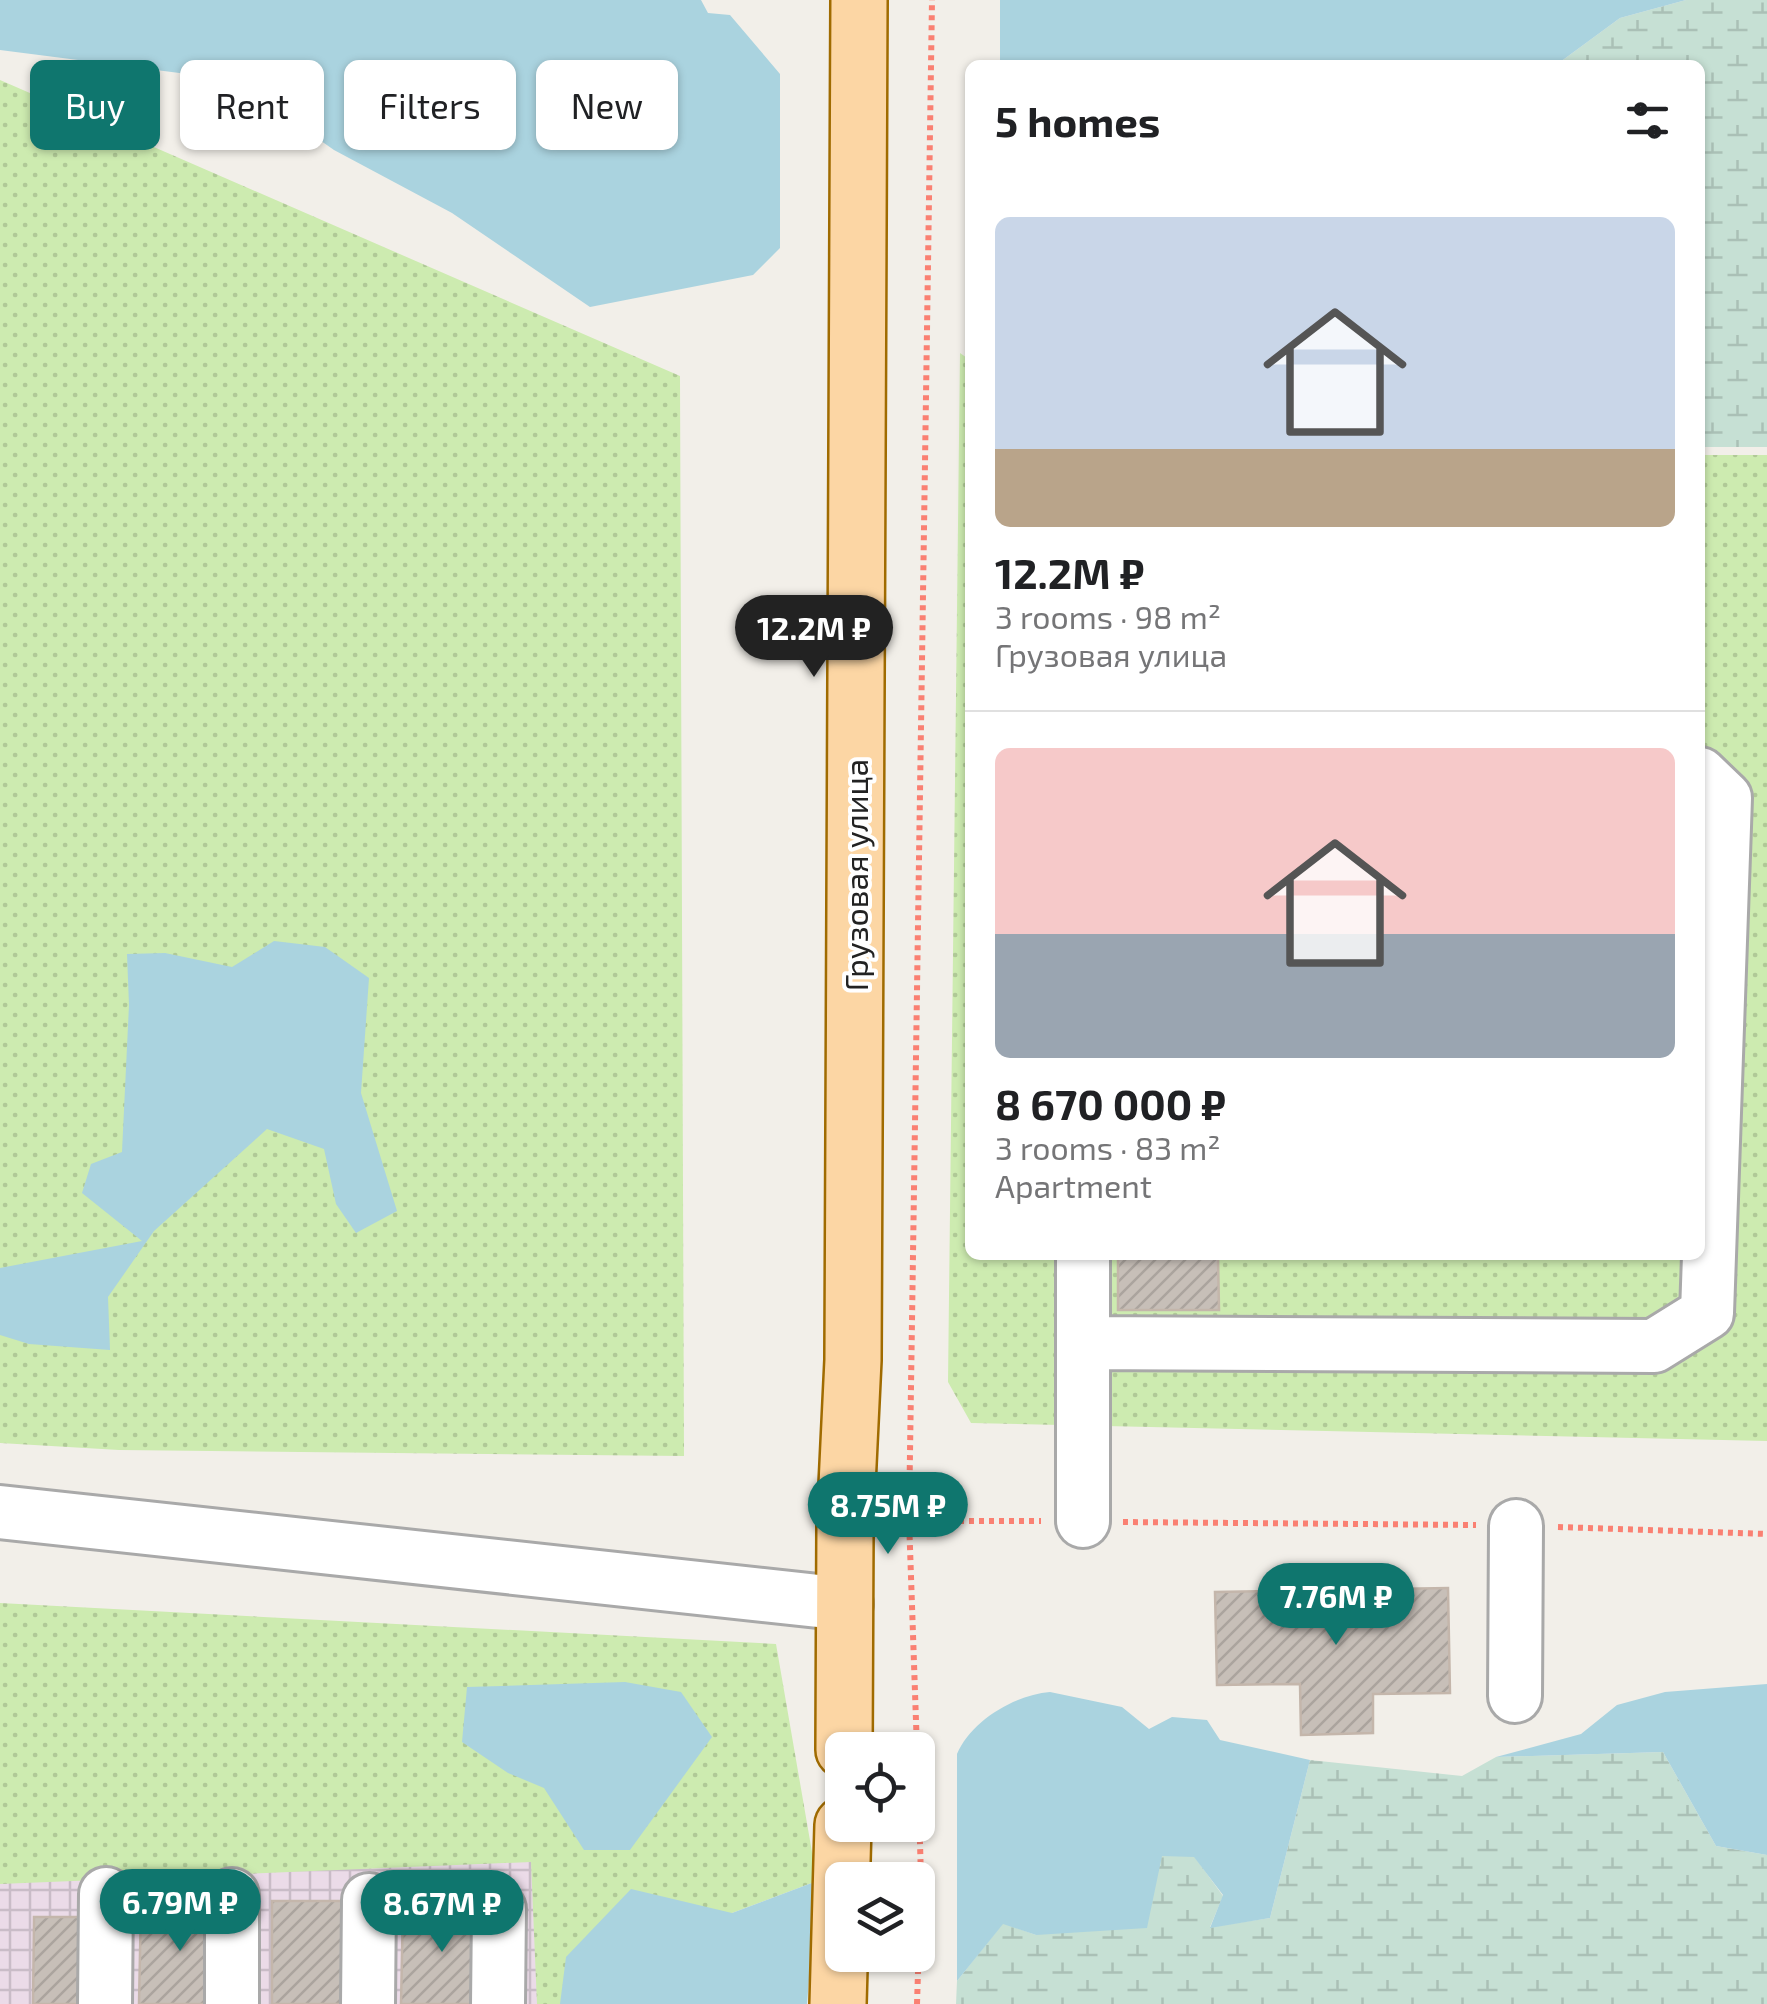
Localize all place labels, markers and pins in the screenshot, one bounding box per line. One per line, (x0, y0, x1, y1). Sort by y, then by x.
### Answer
pin: 12.2M ₽ (722, 595, 906, 680)
pin: 8.75M ₽ (796, 1472, 980, 1557)
pin: 7.76M ₽ (1244, 1563, 1428, 1648)
pin: 6.79M ₽ (88, 1869, 272, 1954)
pin: 8.67M ₽ (350, 1870, 534, 1955)

